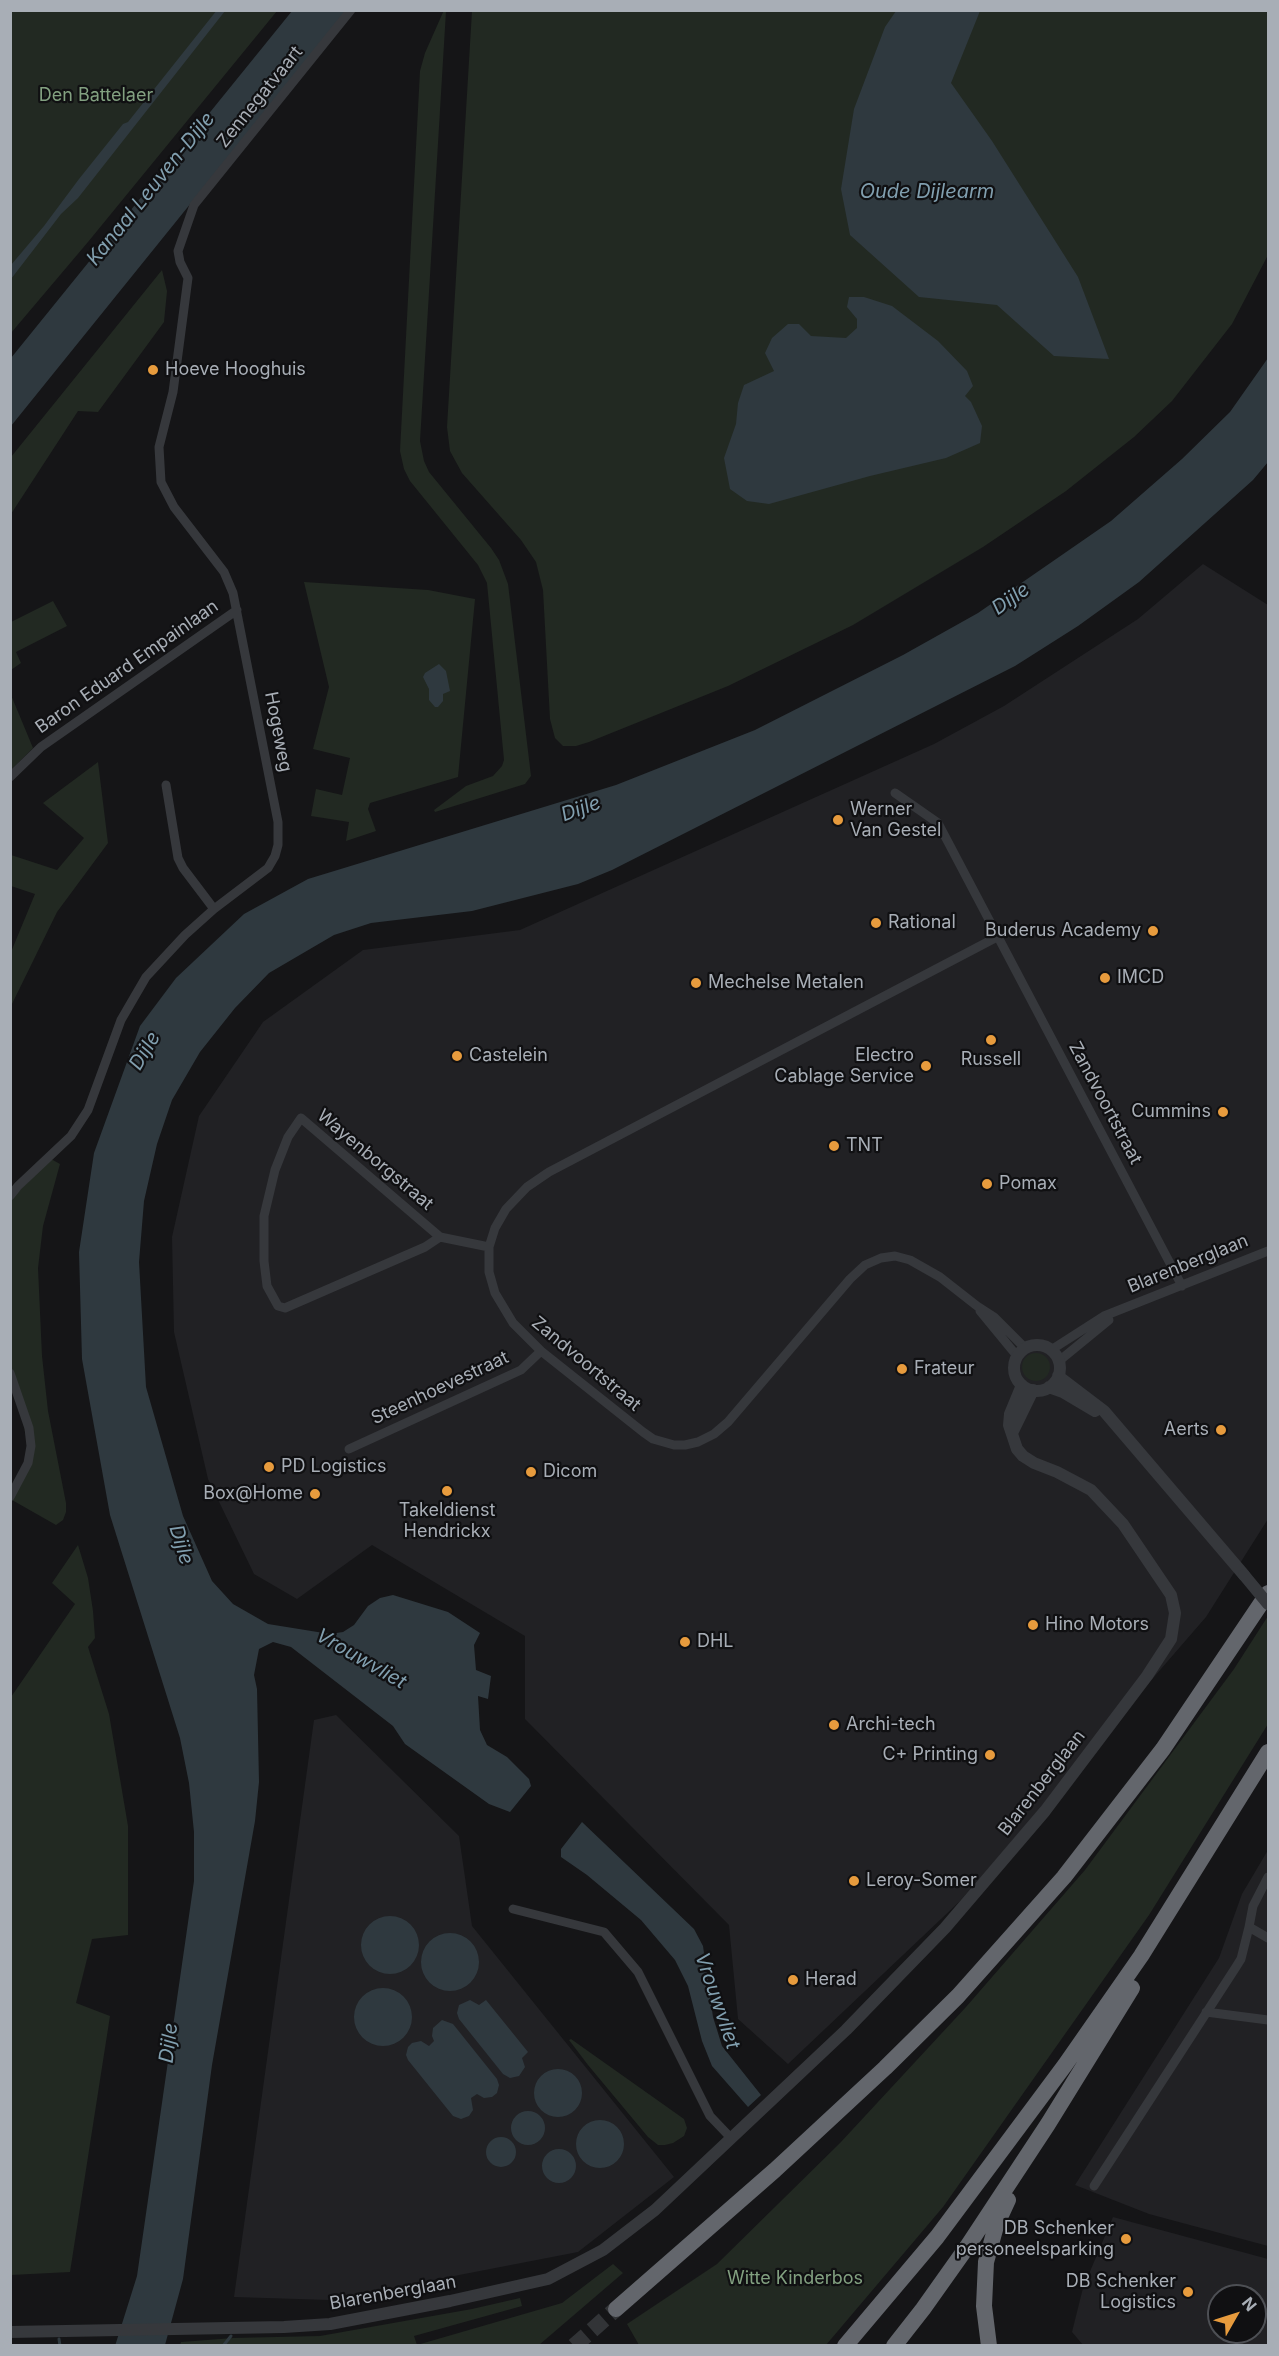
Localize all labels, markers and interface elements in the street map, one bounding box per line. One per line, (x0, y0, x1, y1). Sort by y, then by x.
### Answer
street label: Zennegatvaart (213, 42, 307, 152)
park label: Den Battelaer (39, 85, 153, 107)
water label: Kanaal Leuven-Dijle (82, 107, 220, 271)
water label: Oude Dijlearm (860, 180, 994, 204)
place label: Hoeve Hooghuis (165, 359, 306, 381)
marker: Hoeve Hooghuis (146, 363, 160, 377)
water label: Dijle (988, 578, 1034, 620)
street label: Baron Eduard Empainlaan (31, 596, 223, 738)
street label: Hogeweg (260, 690, 296, 774)
water label: Dijle (558, 791, 604, 827)
place label: Werner Van Gestel (850, 799, 941, 842)
marker: Werner Van Gestel (831, 813, 845, 827)
place label: Rational (888, 912, 956, 934)
marker: Rational (869, 916, 883, 930)
place label: Buderus Academy (985, 920, 1141, 942)
marker: Buderus Academy (1146, 924, 1160, 938)
place label: IMCD (1117, 967, 1164, 989)
marker: IMCD (1098, 971, 1112, 985)
place label: Mechelse Metalen (708, 972, 864, 994)
marker: Mechelse Metalen (689, 976, 703, 990)
water label: Dijle (124, 1027, 166, 1075)
marker: Russell (984, 1033, 998, 1047)
street label: Zandvoortstraat (1064, 1038, 1146, 1168)
place label: Castelein (469, 1045, 548, 1067)
place label: Electro Cablage Service (774, 1045, 914, 1088)
marker: Castelein (450, 1049, 464, 1063)
place label: Russell (961, 1049, 1021, 1071)
marker: Electro Cablage Service (919, 1059, 933, 1073)
place label: Cummins (1131, 1101, 1211, 1123)
street label: Wayenborgstraat (312, 1105, 438, 1215)
marker: Cummins (1216, 1105, 1230, 1119)
place label: TNT (846, 1135, 883, 1157)
marker: TNT (827, 1139, 841, 1153)
place label: Pomax (999, 1173, 1057, 1195)
marker: Pomax (980, 1177, 994, 1191)
street label: Blarenberglaan (1125, 1230, 1251, 1298)
street label: Zandvoortstraat (527, 1312, 645, 1416)
street label: Steenhoevestraat (368, 1347, 512, 1429)
place label: Frateur (914, 1358, 975, 1380)
marker: Frateur (895, 1362, 909, 1376)
place label: Aerts (1164, 1419, 1209, 1441)
marker: Aerts (1214, 1423, 1228, 1437)
place label: PD Logistics (281, 1456, 386, 1478)
marker: PD Logistics (262, 1460, 276, 1474)
place label: Dicom (543, 1461, 597, 1483)
marker: Dicom (524, 1465, 538, 1479)
place label: Box@Home (203, 1483, 303, 1505)
marker: Takeldienst Hendrickx (440, 1484, 454, 1498)
marker: Box@Home (308, 1487, 322, 1501)
place label: Takeldienst Hendrickx (399, 1500, 495, 1543)
water label: Dijle (164, 1522, 198, 1568)
place label: Hino Motors (1045, 1614, 1149, 1636)
marker: Hino Motors (1026, 1618, 1040, 1632)
water label: Vrouwvliet (312, 1624, 410, 1694)
place label: DHL (697, 1631, 734, 1653)
marker: DHL (678, 1635, 692, 1649)
place label: Archi-tech (846, 1714, 936, 1736)
marker: Archi-tech (827, 1718, 841, 1732)
street label: Blarenberglaan (994, 1726, 1090, 1840)
place label: C+ Printing (882, 1744, 978, 1766)
marker: C+ Printing (983, 1748, 997, 1762)
place label: Leroy-Somer (866, 1870, 977, 1892)
marker: Leroy-Somer (847, 1874, 861, 1888)
water label: Vrouwvliet (689, 1950, 745, 2052)
place label: Herad (805, 1969, 857, 1991)
marker: Herad (786, 1973, 800, 1987)
water label: Dijle (155, 2021, 183, 2065)
place label: DB Schenker personeelsparking (956, 2218, 1114, 2260)
marker: DB Schenker personeelsparking (1119, 2232, 1133, 2246)
park label: Witte Kinderbos (727, 2268, 863, 2290)
street label: Blarenberglaan (328, 2271, 458, 2315)
place label: DB Schenker Logistics (1066, 2271, 1176, 2314)
north arrow (1207, 2284, 1267, 2344)
marker: DB Schenker Logistics (1181, 2285, 1195, 2299)
text: N (1238, 2293, 1261, 2315)

